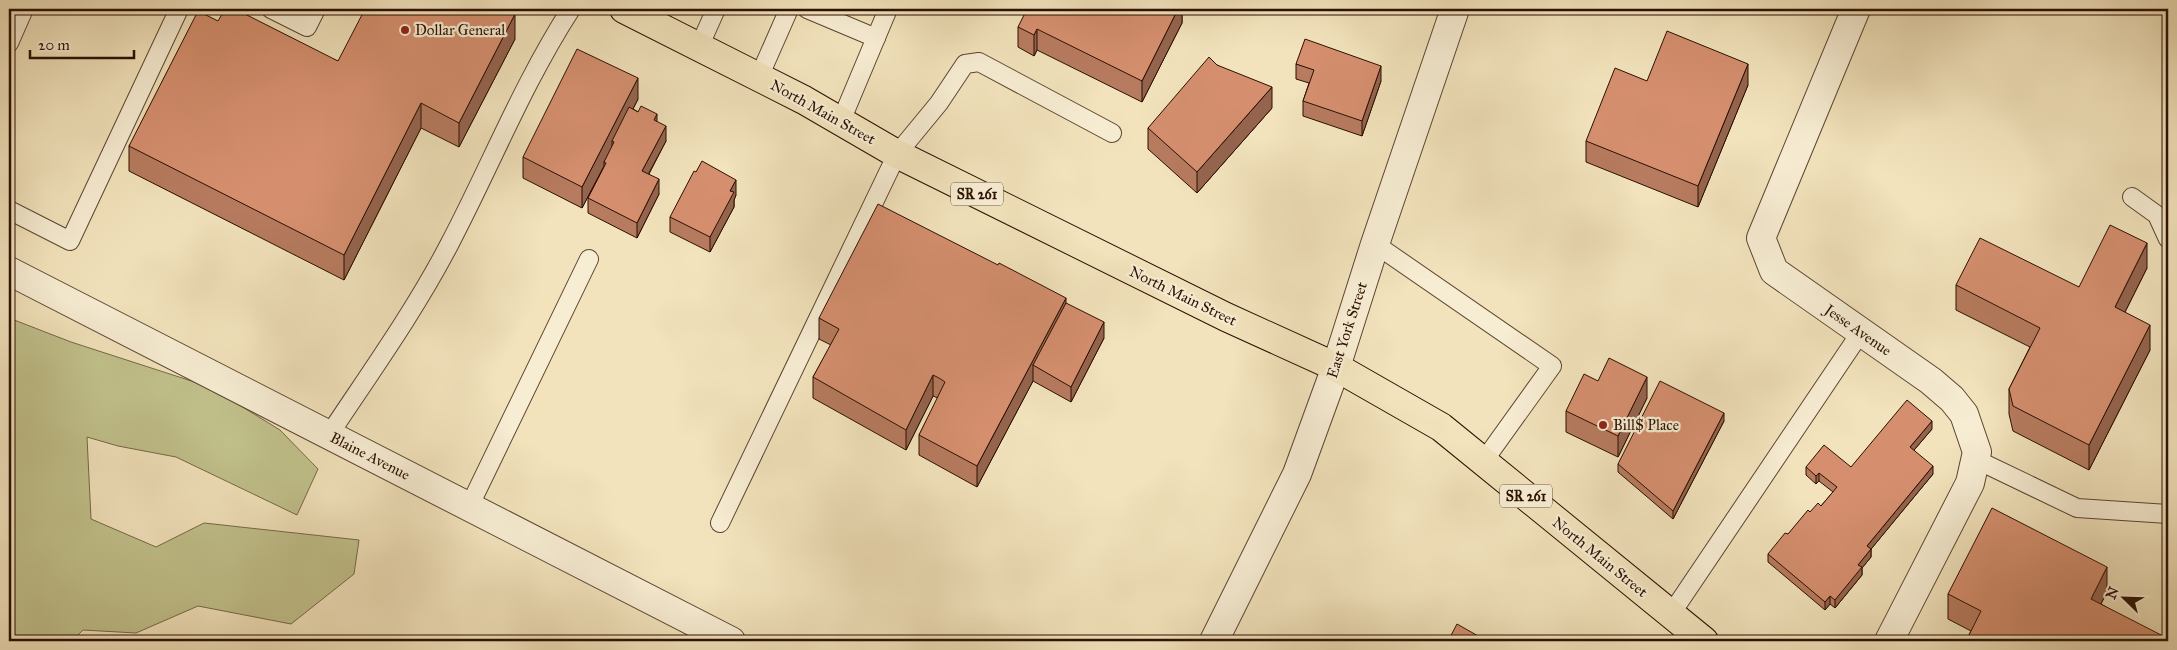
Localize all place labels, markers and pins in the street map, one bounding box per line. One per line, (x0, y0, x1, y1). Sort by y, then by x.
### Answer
place label: Dollar General (415, 21, 506, 39)
marker: Dollar General (399, 24, 411, 36)
place label: Bill$ Place (1613, 416, 1679, 434)
marker: Bill$ Place (1597, 419, 1609, 431)

